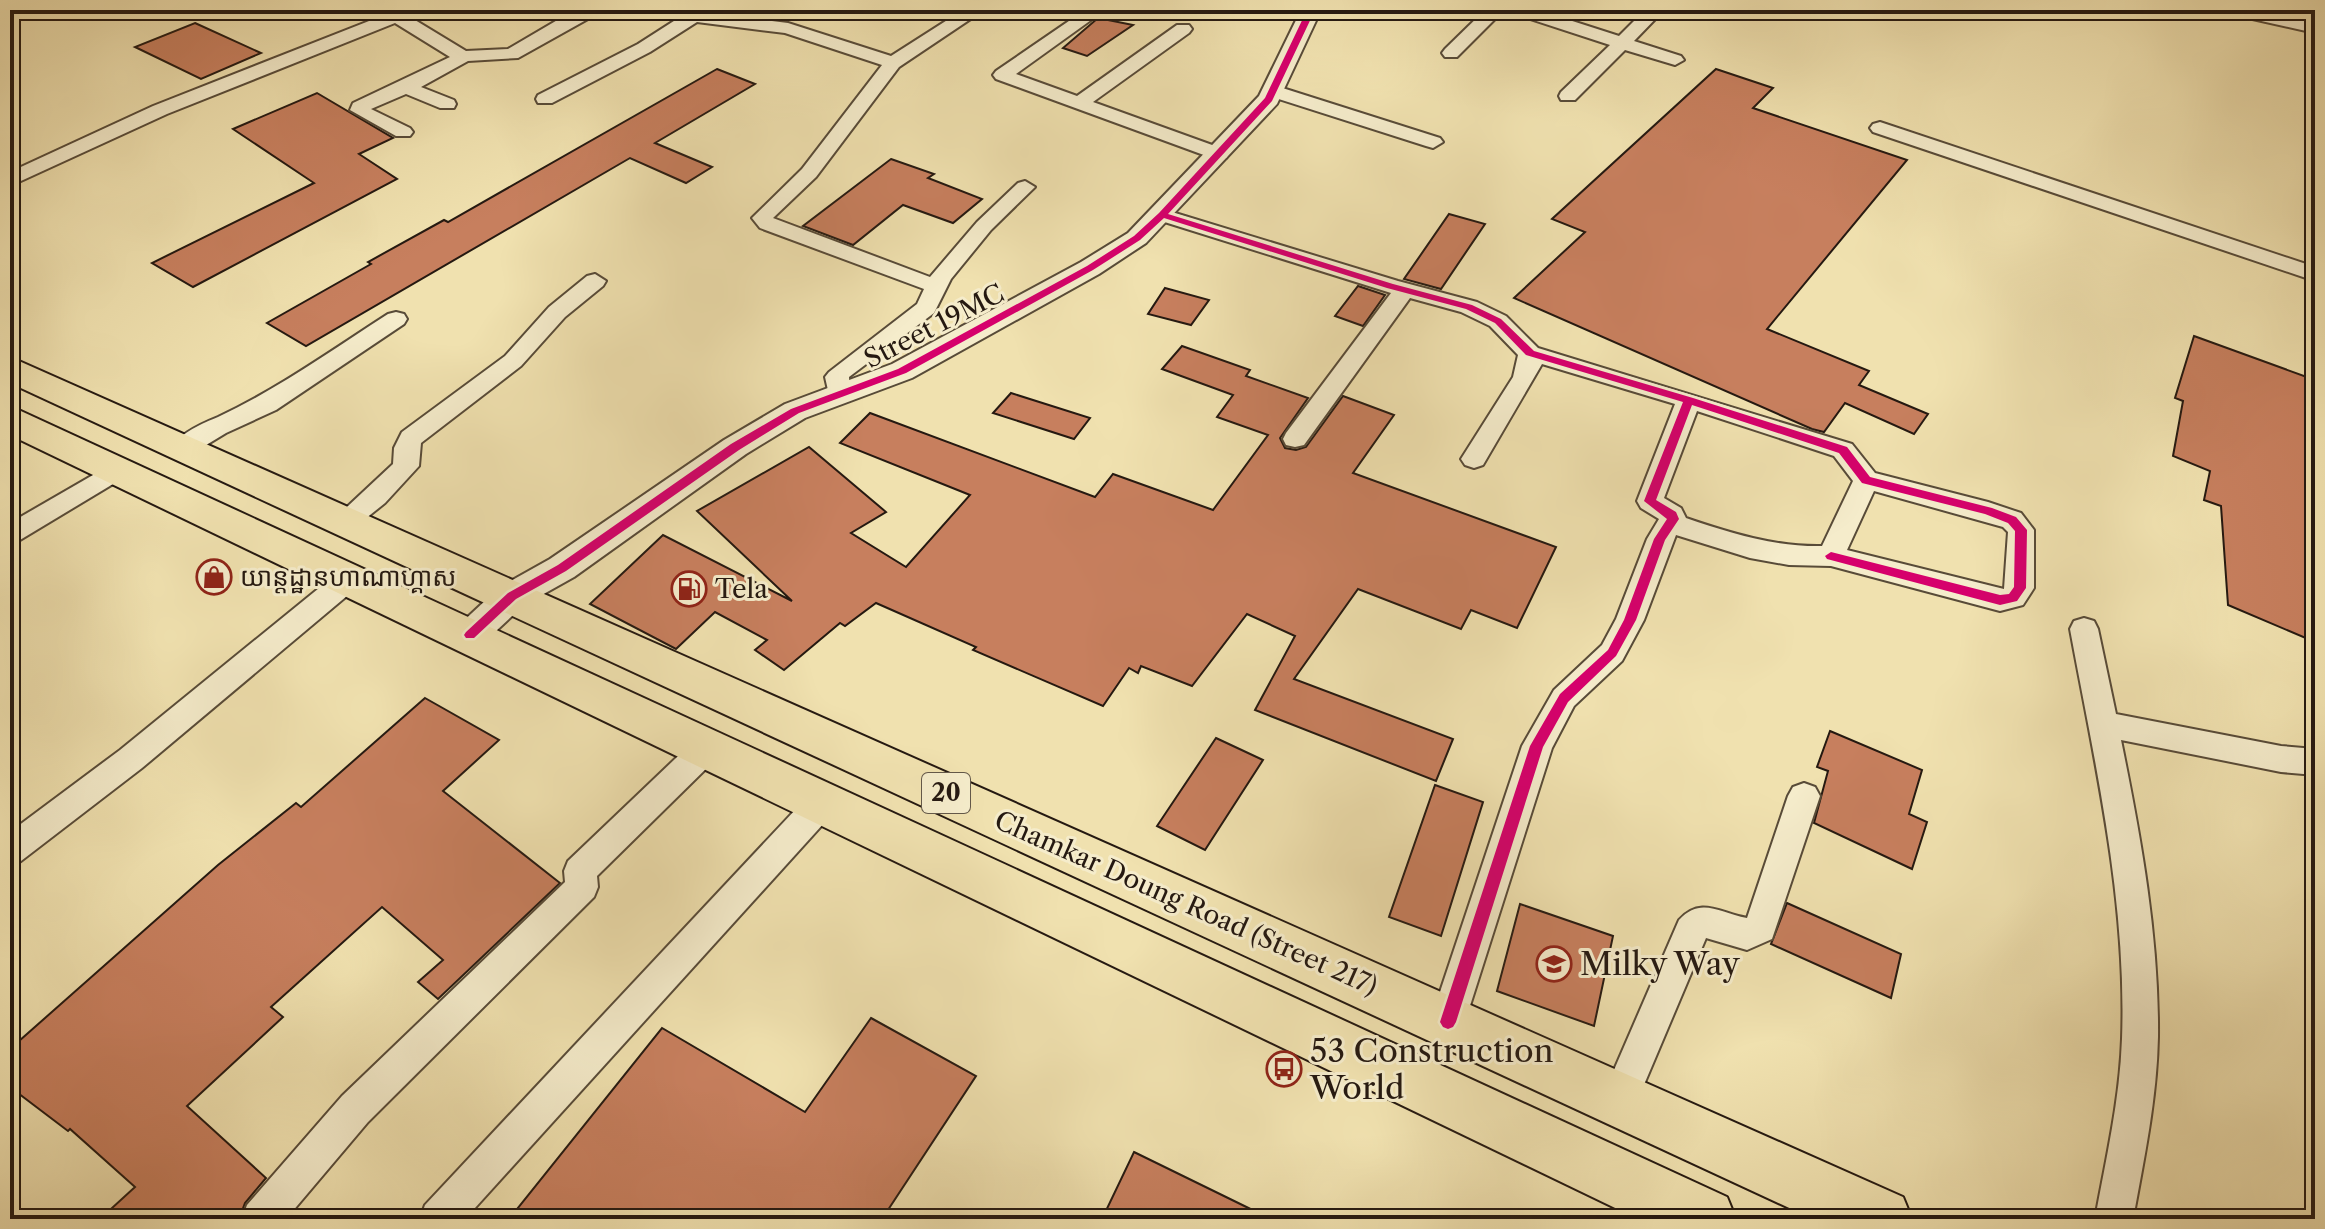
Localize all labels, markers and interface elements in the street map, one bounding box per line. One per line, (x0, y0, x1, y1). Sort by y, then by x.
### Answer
street label: Street 19MC (859, 277, 1009, 375)
shop icon: យាន្ដដ្ឋានហាណាហ្គាស (195, 558, 233, 596)
place label: យាន្ដដ្ឋានហាណាហ្គាស (240, 561, 456, 594)
fuel station icon: Tela (670, 570, 708, 608)
place label: Tela (715, 573, 768, 605)
road number: 20 (922, 773, 970, 813)
street label: Chamkar Doung Road (Street 217) (990, 804, 1382, 1002)
place label: Milky Way (1580, 944, 1741, 983)
school or university icon: Milky Way (1535, 945, 1573, 983)
place label: 53 Construction World (1309, 1031, 1554, 1107)
bus stop icon: 53 Construction World (1265, 1050, 1303, 1088)

